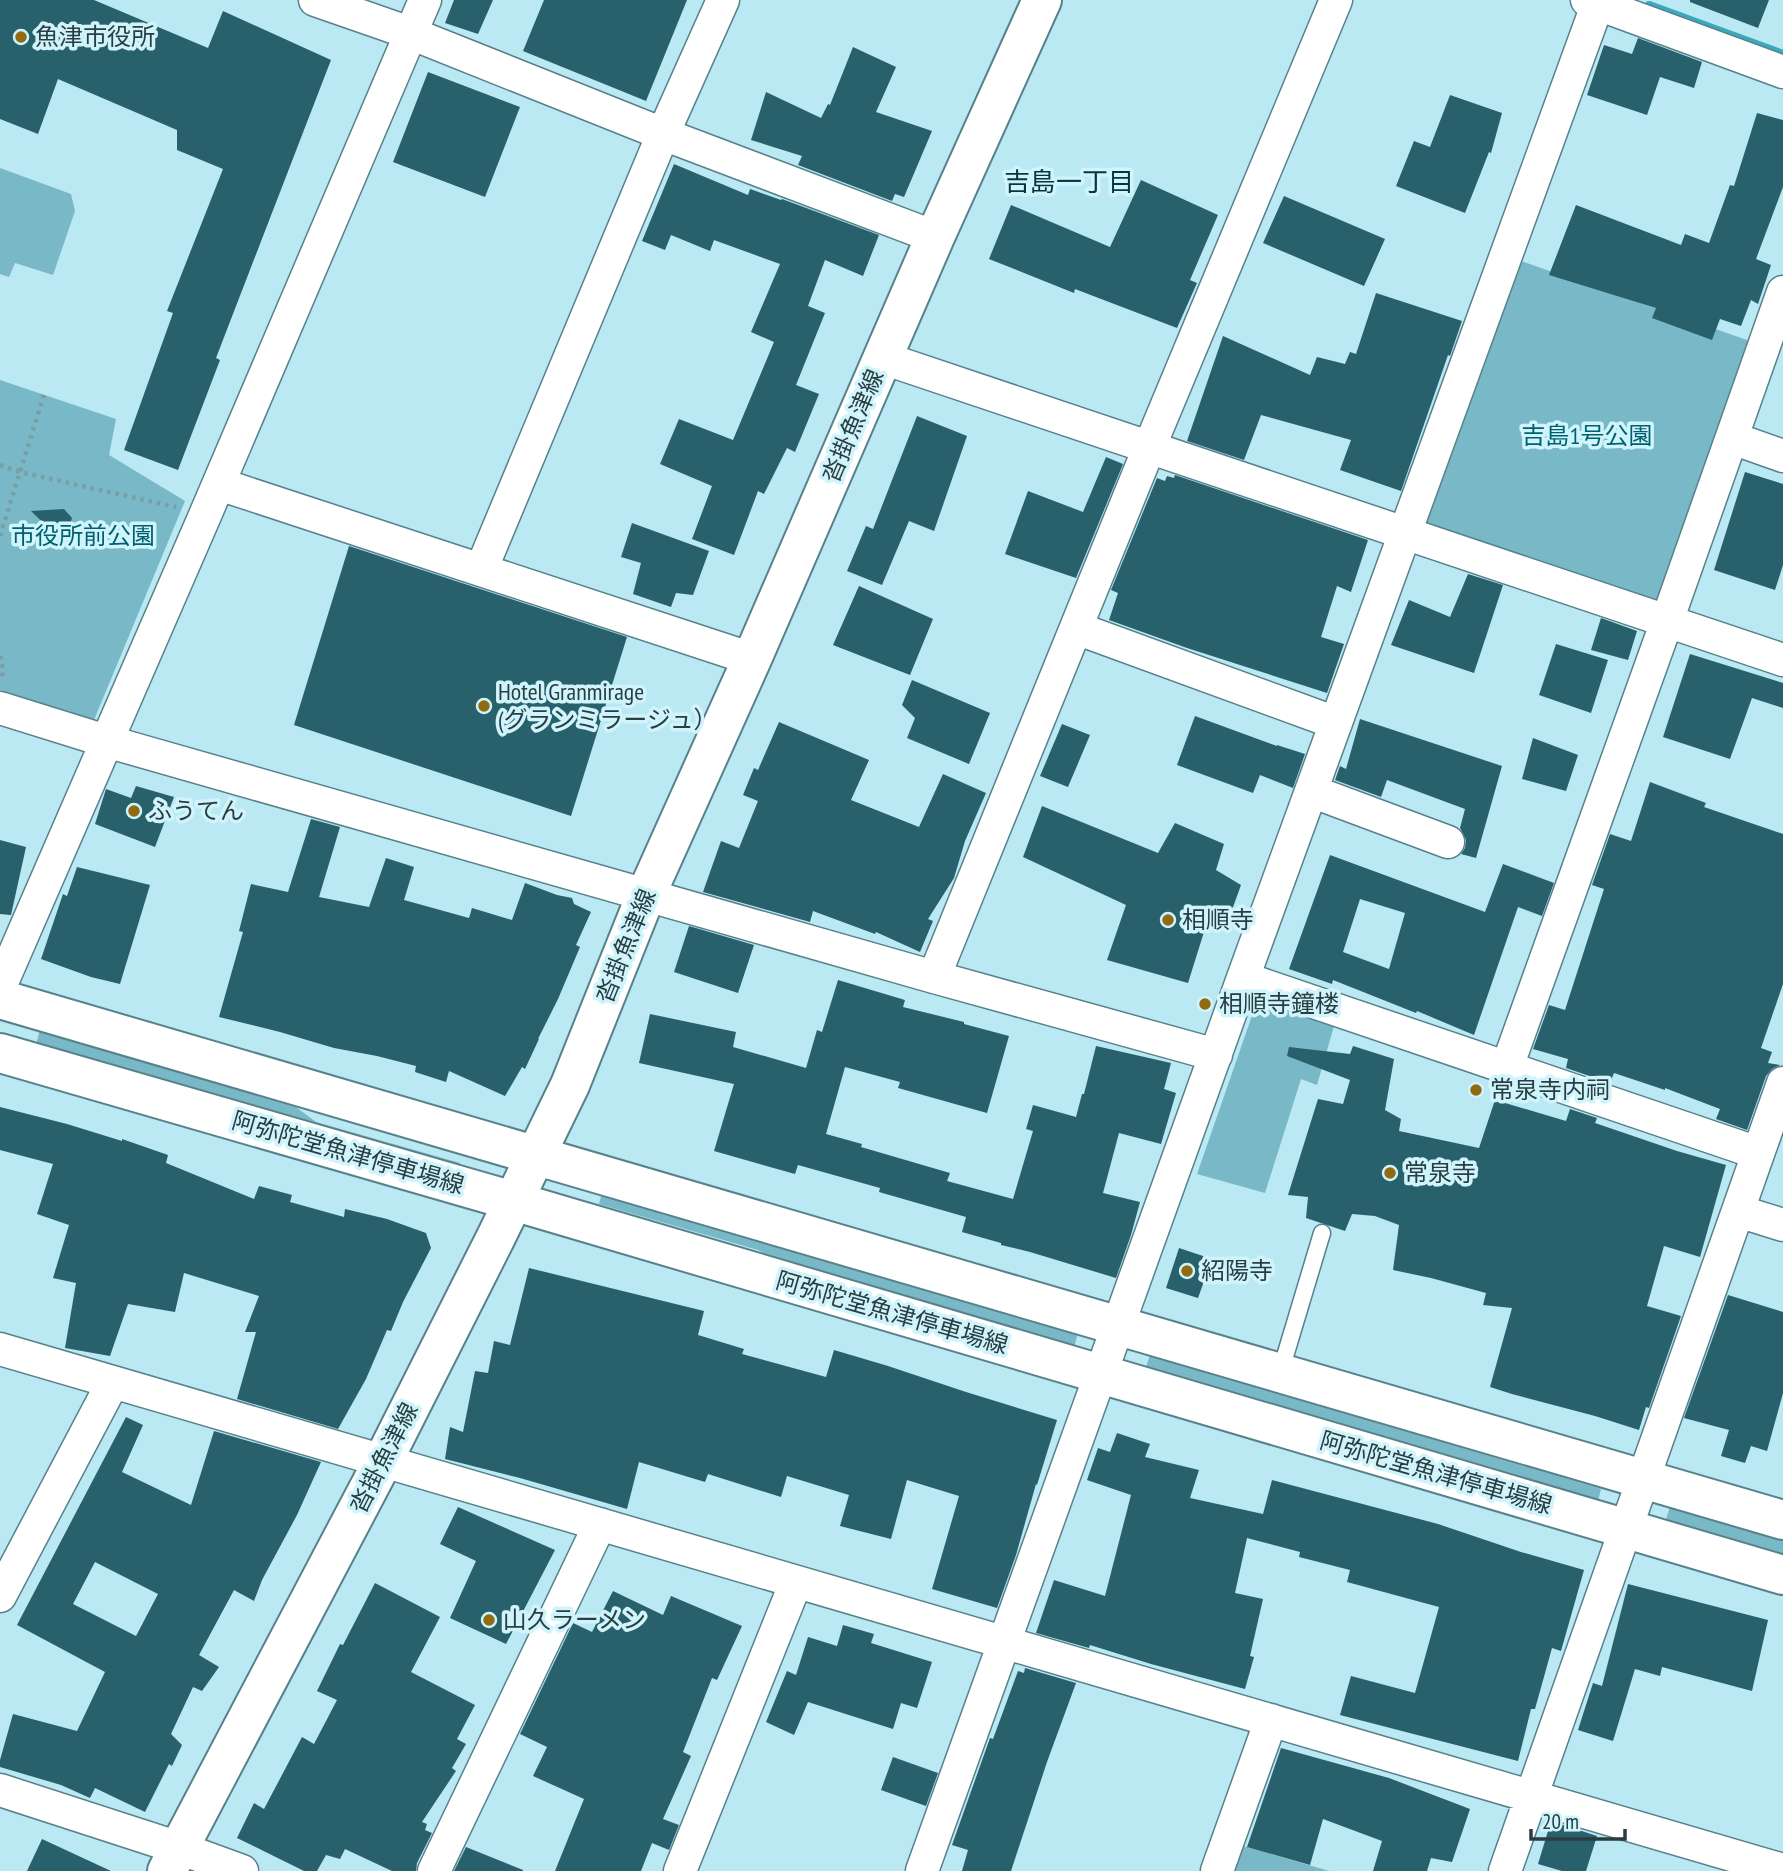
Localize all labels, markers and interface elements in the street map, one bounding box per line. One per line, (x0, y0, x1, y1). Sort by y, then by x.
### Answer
place label: 魚津市役所 (35, 21, 155, 52)
marker: 魚津市役所 (13, 29, 29, 45)
district label: 吉島一丁目 (1004, 165, 1134, 198)
street label: 沓掛魚津線 (815, 365, 890, 487)
park label: 吉島1号公園 (1522, 420, 1652, 451)
park label: 市役所前公園 (11, 520, 155, 551)
place label: Hotel Granmirage (グランミラージュ） (498, 676, 717, 735)
marker: Hotel Granmirage (グランミラージュ） (476, 698, 492, 714)
place label: ふうてん (148, 795, 244, 826)
marker: ふうてん (126, 803, 142, 819)
street label: 沓掛魚津線 (589, 884, 662, 1007)
place label: 相順寺 (1182, 904, 1254, 935)
marker: 相順寺 (1160, 912, 1176, 928)
place label: 相順寺鐘楼 (1219, 988, 1339, 1019)
marker: 相順寺鐘楼 (1197, 996, 1213, 1012)
place label: 常泉寺内祠 (1490, 1074, 1610, 1105)
marker: 常泉寺内祠 (1468, 1082, 1484, 1098)
street label: 阿弥陀堂魚津停車場線 (229, 1105, 468, 1200)
place label: 常泉寺 (1404, 1157, 1476, 1188)
marker: 常泉寺 (1382, 1165, 1398, 1181)
place label: 紹陽寺 (1201, 1255, 1273, 1286)
marker: 紹陽寺 (1179, 1263, 1195, 1279)
street label: 阿弥陀堂魚津停車場線 (773, 1265, 1012, 1360)
street label: 沓掛魚津線 (343, 1397, 425, 1518)
street label: 阿弥陀堂魚津停車場線 (1317, 1425, 1556, 1520)
place label: 山久ラーメン (503, 1604, 646, 1635)
marker: 山久ラーメン (481, 1612, 497, 1628)
scale bar (1531, 1798, 1626, 1842)
text: 20 m (1542, 1808, 1579, 1835)

